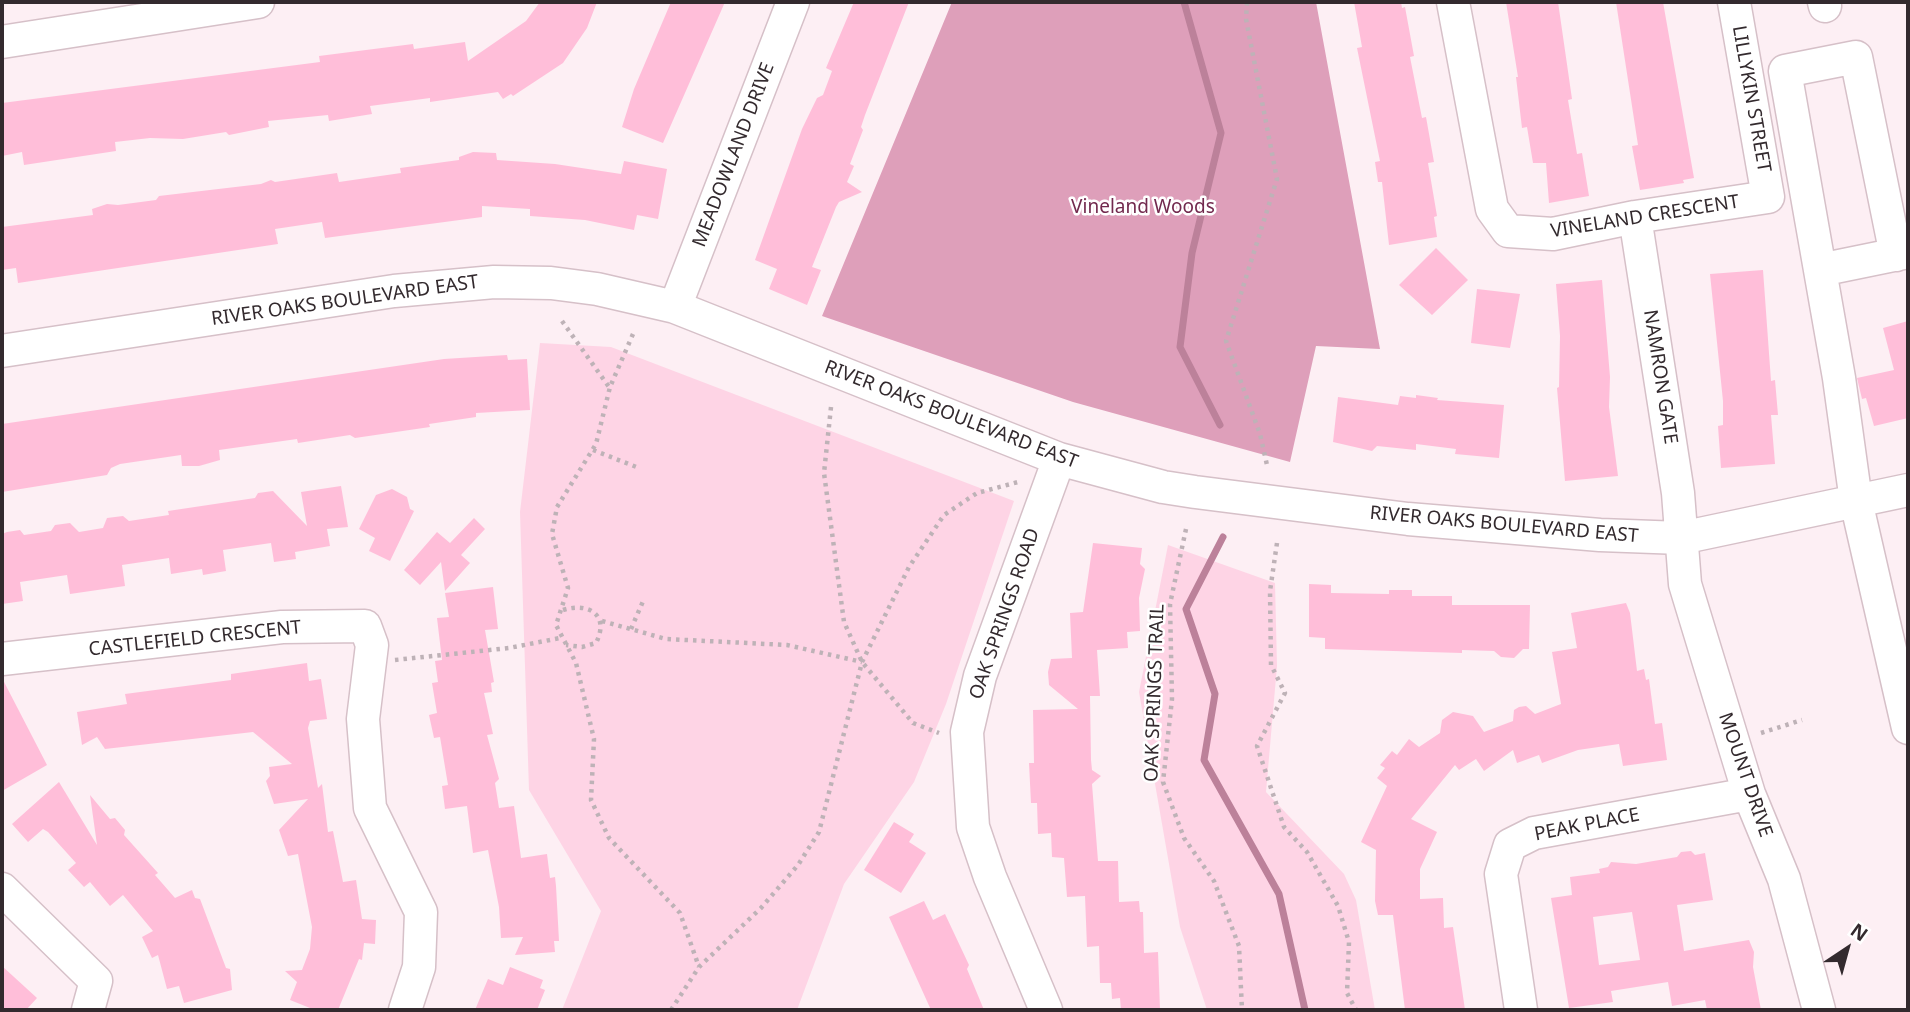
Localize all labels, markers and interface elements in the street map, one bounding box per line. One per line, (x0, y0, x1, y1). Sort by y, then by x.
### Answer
street label: LILLYKIN STREET (1727, 24, 1775, 174)
street label: MEADOWLAND DRIVE (688, 60, 780, 250)
street label: VINELAND CRESCENT (1549, 191, 1741, 243)
park label: Vineland Woods (1071, 197, 1215, 219)
street label: RIVER OAKS BOULEVARD EAST (210, 271, 480, 331)
street label: NAMRON GATE (1638, 308, 1682, 446)
street label: RIVER OAKS BOULEVARD EAST (821, 356, 1081, 474)
street label: RIVER OAKS BOULEVARD EAST (1369, 502, 1639, 548)
street label: OAK SPRINGS ROAD (965, 525, 1045, 703)
street label: OAK SPRINGS TRAIL (1141, 604, 1169, 782)
street label: CASTLEFIELD CRESCENT (88, 616, 302, 662)
street label: MOUNT DRIVE (1713, 710, 1777, 840)
street label: PEAK PLACE (1532, 804, 1642, 846)
north arrow (1812, 914, 1882, 984)
text: N (1845, 917, 1873, 947)

